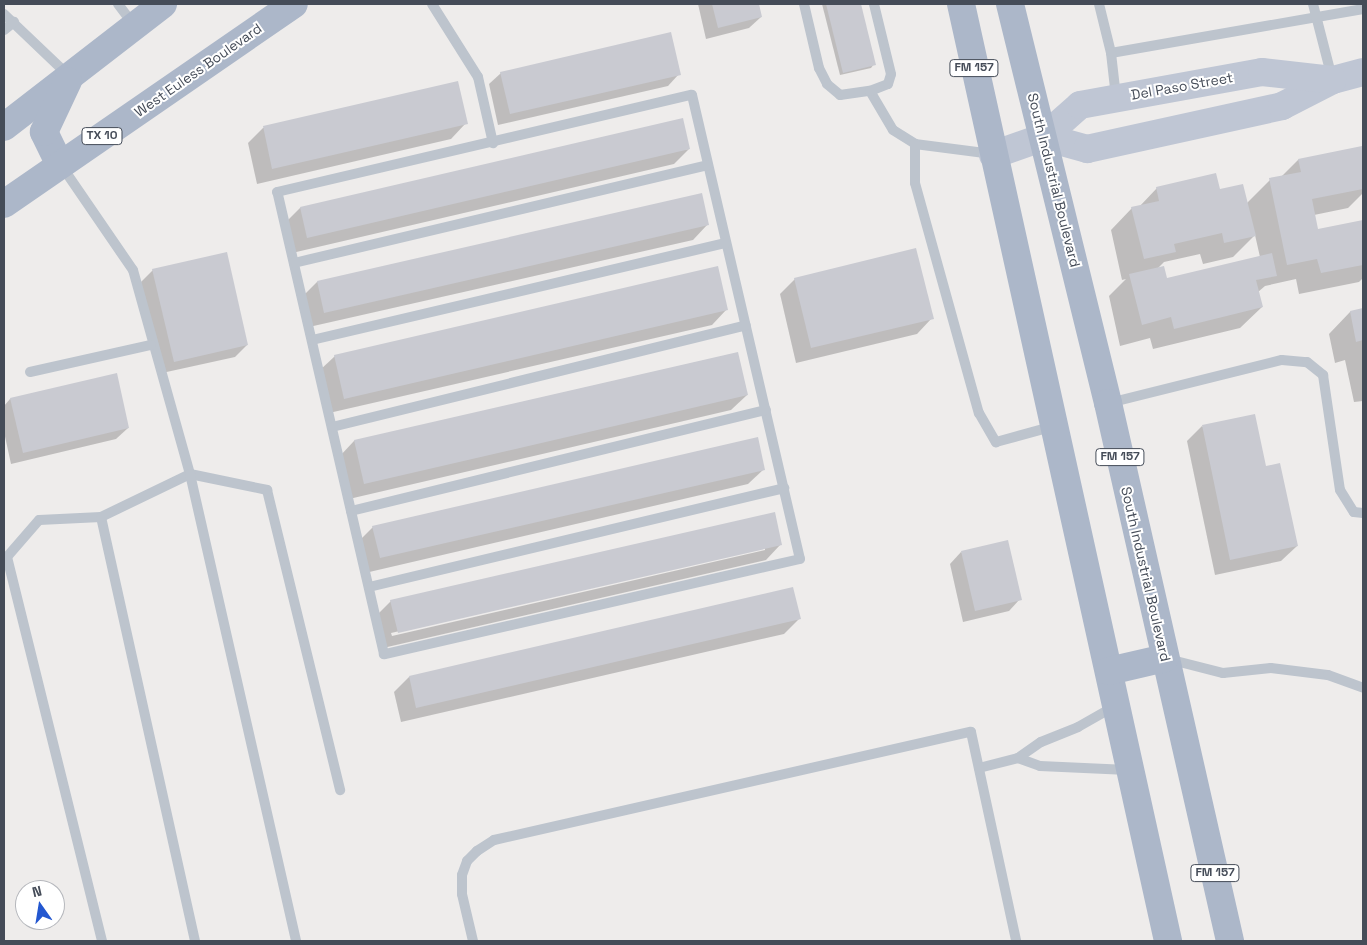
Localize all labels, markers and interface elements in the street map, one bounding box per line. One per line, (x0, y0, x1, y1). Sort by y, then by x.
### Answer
street label: West Euless Boulevard (131, 20, 265, 120)
road number: FM 157 (949, 58, 999, 78)
street label: Del Paso Street (1130, 69, 1234, 103)
street label: South Industrial Boulevard (1024, 91, 1084, 269)
road number: TX 10 (81, 126, 123, 146)
road number: FM 157 (1095, 448, 1145, 467)
street label: South Industrial Boulevard (1118, 485, 1174, 663)
road number: FM 157 (1190, 864, 1240, 882)
north arrow (15, 880, 65, 930)
text: N (30, 882, 43, 901)

